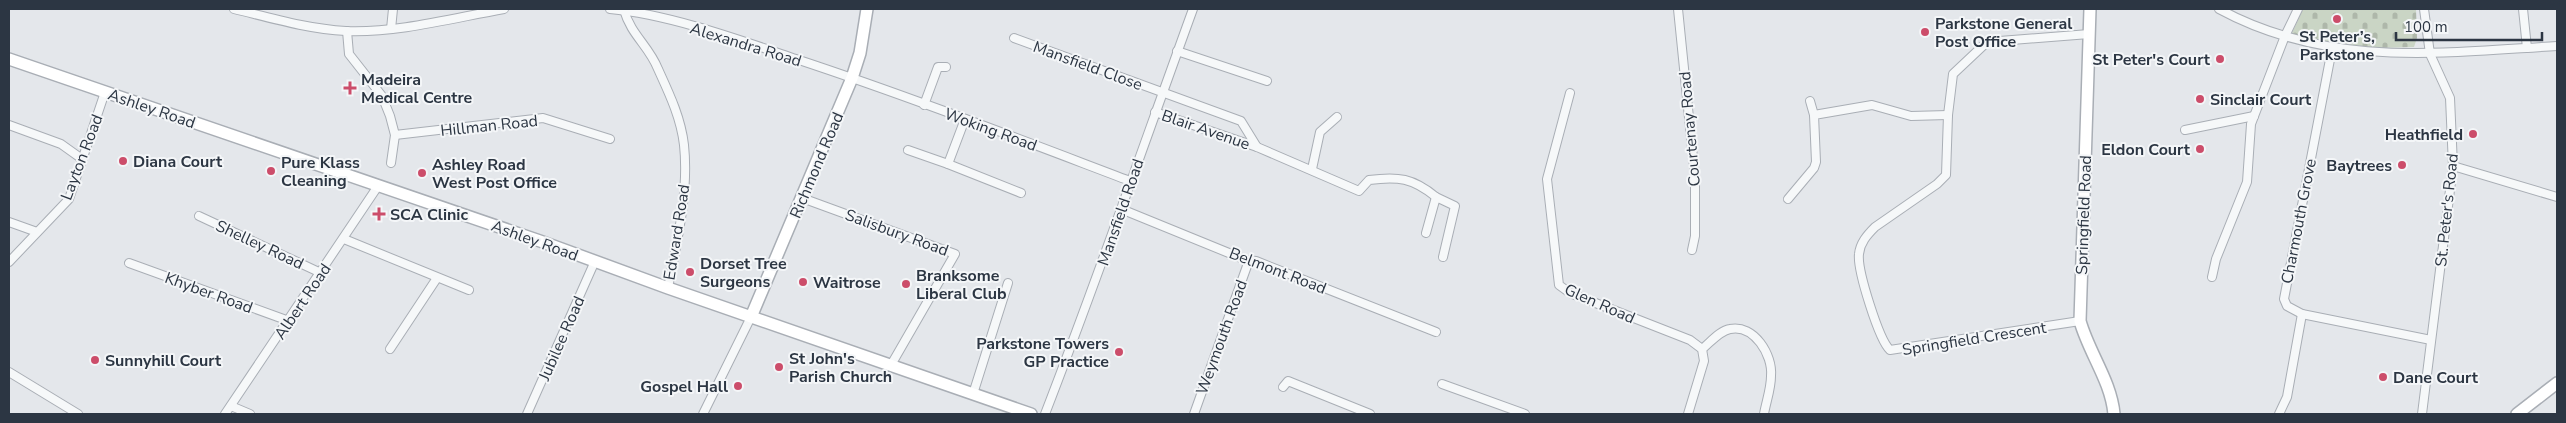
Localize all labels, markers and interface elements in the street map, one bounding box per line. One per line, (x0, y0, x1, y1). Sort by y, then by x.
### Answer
scale bar (2396, 10, 2542, 42)
place label: Parkstone General Post Office (1935, 13, 2072, 53)
marker: St Peter’s, Parkstone (2331, 13, 2343, 25)
text: 100 m (2404, 17, 2448, 37)
street label: Alexandra Road (687, 18, 804, 72)
marker: Parkstone General Post Office (1919, 26, 1931, 38)
place label: St Peter’s, Parkstone (2299, 26, 2375, 66)
street label: Mansfield Close (1030, 36, 1145, 96)
place label: St Peter's Court (2092, 49, 2211, 71)
marker: St Peter's Court (2214, 53, 2226, 65)
place label: Madeira Medical Centre (361, 69, 473, 109)
street label: Courtenay Road (1674, 71, 1706, 187)
marker: Madeira Medical Centre (343, 81, 357, 95)
street label: Ashley Road (105, 84, 198, 134)
place label: Sinclair Court (2210, 89, 2312, 111)
marker: Sinclair Court (2194, 93, 2206, 105)
street label: Woking Road (941, 103, 1040, 157)
street label: Blair Avenue (1159, 105, 1253, 155)
street label: Richmond Road (785, 109, 849, 222)
street label: Hillman Road (439, 110, 539, 142)
street label: Layton Road (55, 111, 108, 203)
place label: Heathfield (2385, 124, 2463, 146)
marker: Heathfield (2467, 128, 2479, 140)
place label: Eldon Court (2101, 139, 2191, 161)
marker: Eldon Court (2194, 143, 2206, 155)
place label: Diana Court (133, 151, 223, 173)
place label: Pure Klass Cleaning (281, 152, 360, 192)
street label: St. Peter's Road (2430, 152, 2464, 268)
place label: Ashley Road West Post Office (432, 154, 557, 194)
marker: Diana Court (117, 155, 129, 167)
street label: Springfield Road (2071, 155, 2097, 275)
place label: Baytrees (2326, 155, 2392, 177)
street label: Mansfield Road (1092, 156, 1150, 269)
street label: Charmouth Grove (2276, 157, 2322, 286)
marker: Baytrees (2396, 159, 2408, 171)
marker: Pure Klass Cleaning (265, 165, 277, 177)
marker: Ashley Road West Post Office (416, 167, 428, 179)
street label: Edward Road (659, 183, 695, 282)
place label: SCA Clinic (390, 204, 468, 226)
street label: Salisbury Road (842, 204, 951, 262)
marker: SCA Clinic (372, 207, 386, 221)
street label: Shelley Road (212, 215, 307, 275)
street label: Ashley Road (488, 215, 581, 267)
street label: Belmont Road (1226, 242, 1330, 300)
place label: Dorset Tree Surgeons (700, 253, 787, 293)
street label: Albert Road (269, 259, 336, 344)
place label: Branksome Liberal Club (916, 265, 1007, 305)
marker: Dorset Tree Surgeons (684, 266, 696, 278)
street label: Khyber Road (162, 267, 256, 319)
place label: Waitrose (813, 272, 881, 294)
marker: Waitrose (797, 276, 809, 288)
street label: Weymouth Road (1191, 277, 1253, 398)
marker: Branksome Liberal Club (900, 278, 912, 290)
street label: Glen Road (1561, 279, 1638, 329)
street label: Jubilee Road (533, 293, 590, 385)
street label: Springfield Crescent (1900, 317, 2048, 361)
place label: Parkstone Towers GP Practice (976, 333, 1109, 373)
marker: Parkstone Towers GP Practice (1113, 346, 1125, 358)
place label: St John's Parish Church (789, 348, 892, 388)
place label: Sunnyhill Court (105, 350, 222, 372)
marker: Sunnyhill Court (89, 354, 101, 366)
marker: St John's Parish Church (773, 361, 785, 373)
place label: Dane Court (2393, 367, 2479, 389)
marker: Dane Court (2377, 371, 2389, 383)
place label: Gospel Hall (640, 376, 728, 398)
marker: Gospel Hall (732, 380, 744, 392)

